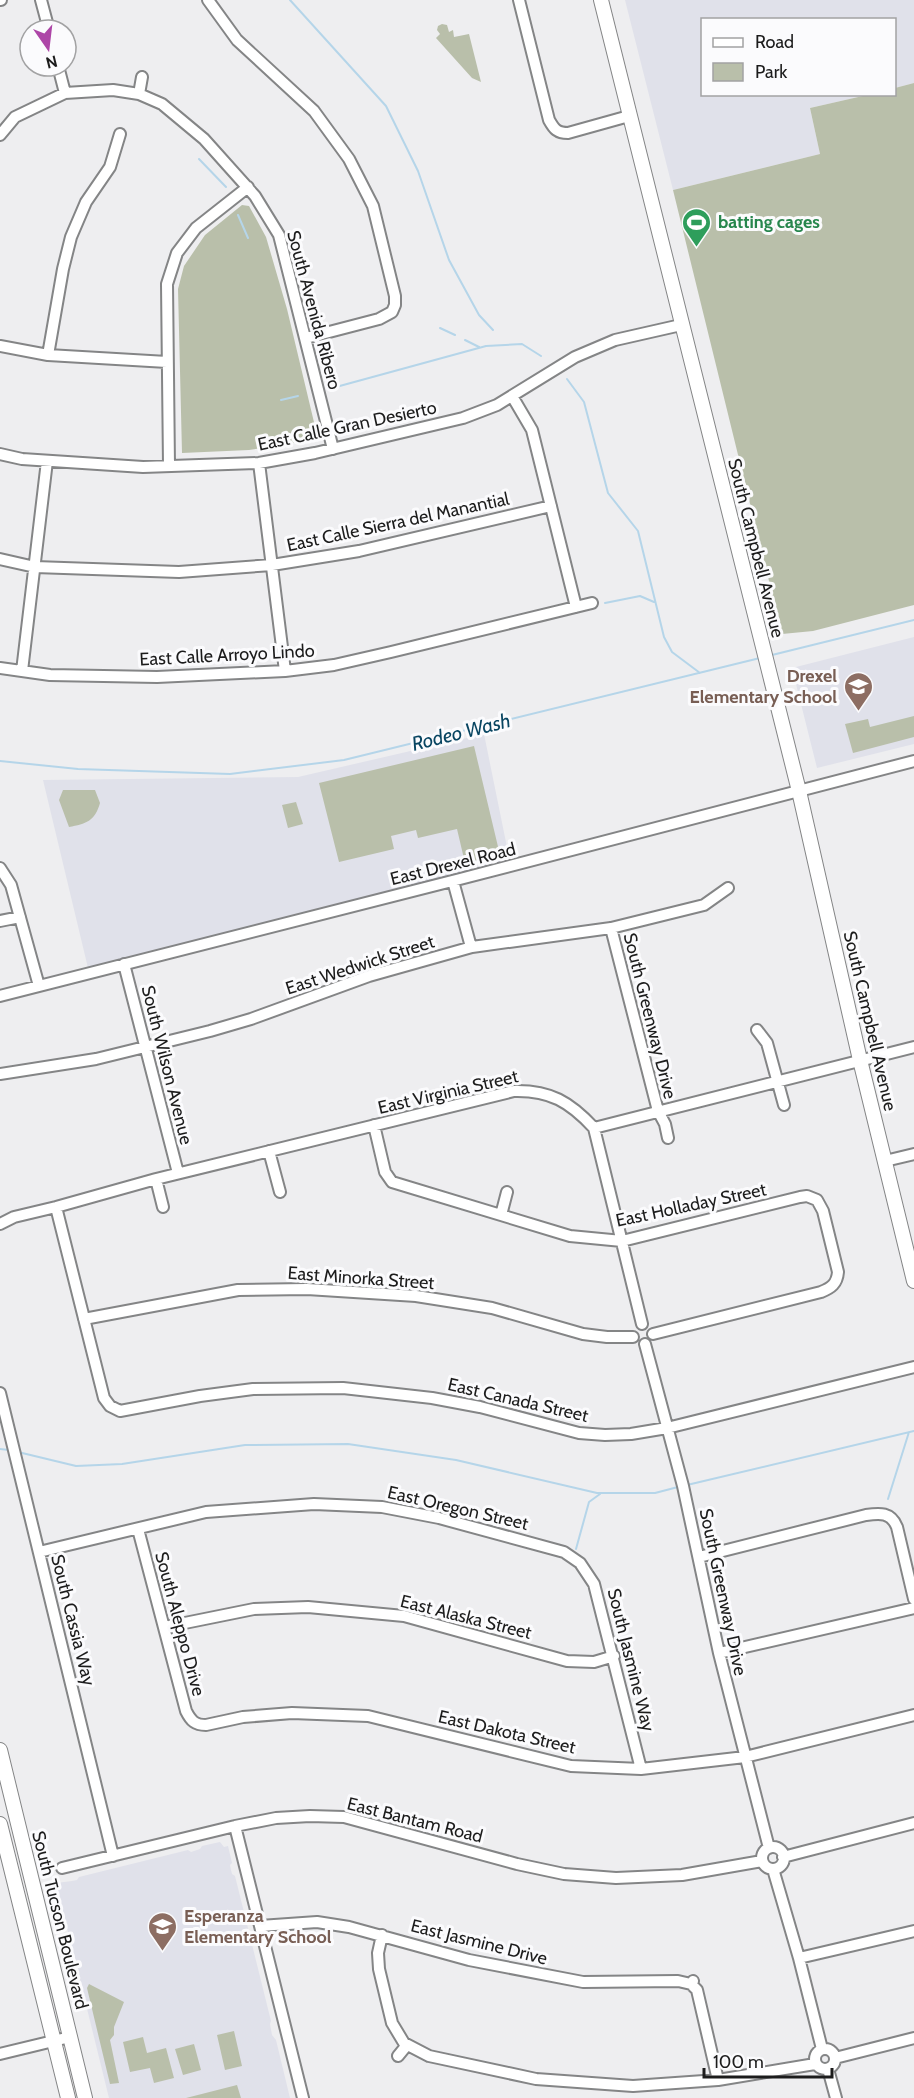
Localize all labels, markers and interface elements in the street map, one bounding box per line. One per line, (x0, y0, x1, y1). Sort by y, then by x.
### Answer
north arrow (18, 18, 78, 78)
legend (701, 18, 896, 96)
text: Road (755, 31, 794, 53)
text: N (44, 51, 59, 73)
text: Park (755, 61, 788, 83)
sports icon: batting cages (681, 206, 713, 248)
place label: batting cages (718, 211, 820, 233)
street label: South Avenida Ribero (282, 228, 346, 392)
street label: East Calle Gran Desierto (256, 396, 438, 456)
street label: South Campbell Avenue (723, 456, 789, 640)
street label: East Calle Sierra del Manantial (285, 487, 512, 556)
street label: East Calle Arroyo Lindo (139, 639, 315, 671)
place label: Drexel Elementary School (690, 665, 837, 708)
school or university icon: Drexel Elementary School (842, 670, 874, 712)
water label: Rodeo Wash (409, 708, 513, 756)
street label: East Drexel Road (388, 838, 518, 890)
street label: South Campbell Avenue (839, 929, 901, 1113)
street label: East Wedwick Street (283, 931, 437, 999)
street label: South Greenway Drive (619, 931, 681, 1101)
street label: South Wilson Avenue (137, 983, 197, 1147)
street label: East Virginia Street (376, 1065, 520, 1119)
street label: East Holladay Street (614, 1178, 768, 1232)
street label: East Minorka Street (287, 1262, 435, 1294)
street label: East Canada Street (446, 1373, 590, 1427)
street label: East Oregon Street (385, 1481, 531, 1535)
street label: South Greenway Drive (695, 1506, 751, 1678)
street label: South Aleppo Drive (150, 1549, 210, 1699)
street label: South Cassia Way (46, 1552, 100, 1688)
street label: South Jasmine Way (603, 1586, 659, 1734)
street label: East Alaska Street (398, 1590, 534, 1644)
street label: East Dakota Street (436, 1706, 578, 1758)
street label: East Bantam Road (345, 1793, 485, 1847)
street label: South Tucson Boulevard (27, 1829, 93, 2011)
place label: Esperanza Elementary School (184, 1905, 332, 1948)
school or university icon: Esperanza Elementary School (147, 1910, 179, 1952)
street label: East Jasmine Drive (408, 1914, 550, 1970)
scale bar (704, 2041, 832, 2079)
text: 100 m (713, 2051, 764, 2073)

